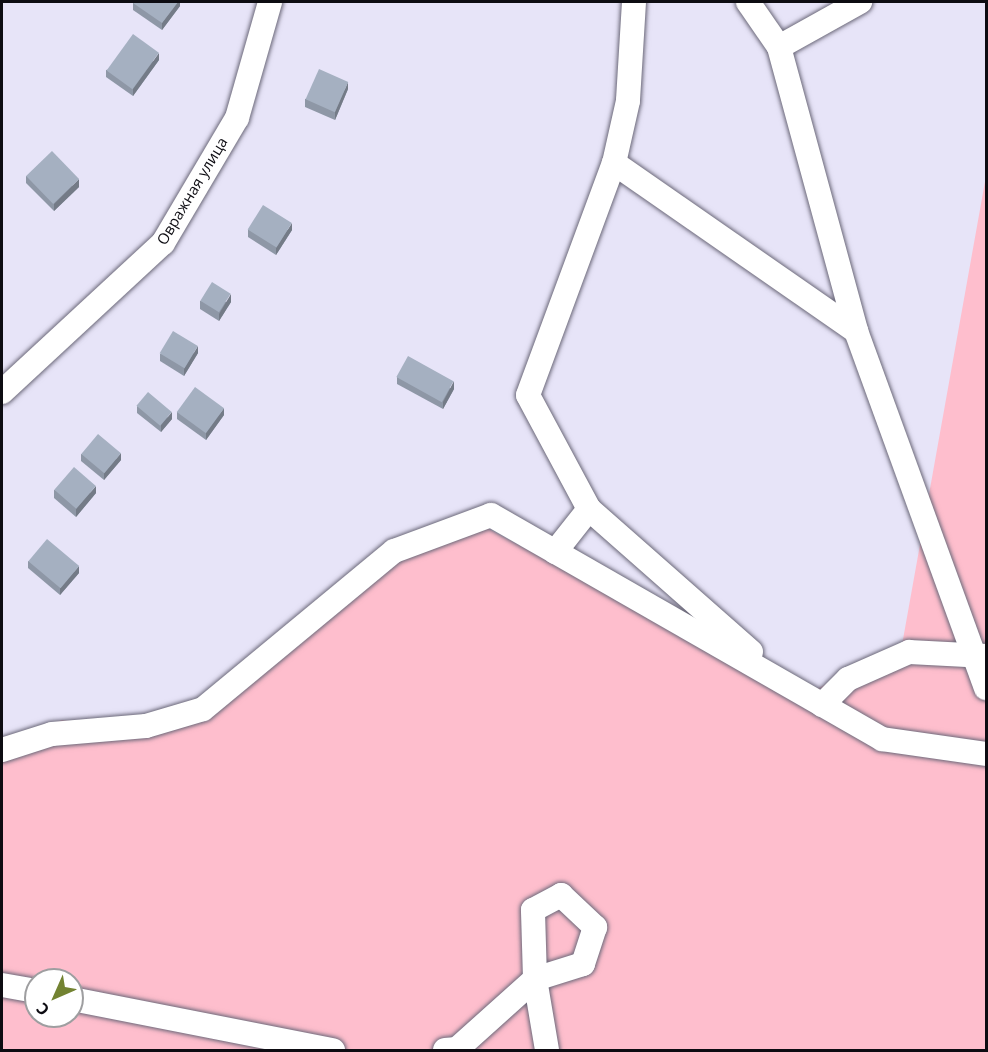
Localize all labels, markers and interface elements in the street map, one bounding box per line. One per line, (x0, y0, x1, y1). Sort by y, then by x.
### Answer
street label: Овражная улица (153, 134, 231, 248)
north arrow (24, 968, 84, 1028)
text: С (31, 998, 54, 1021)

